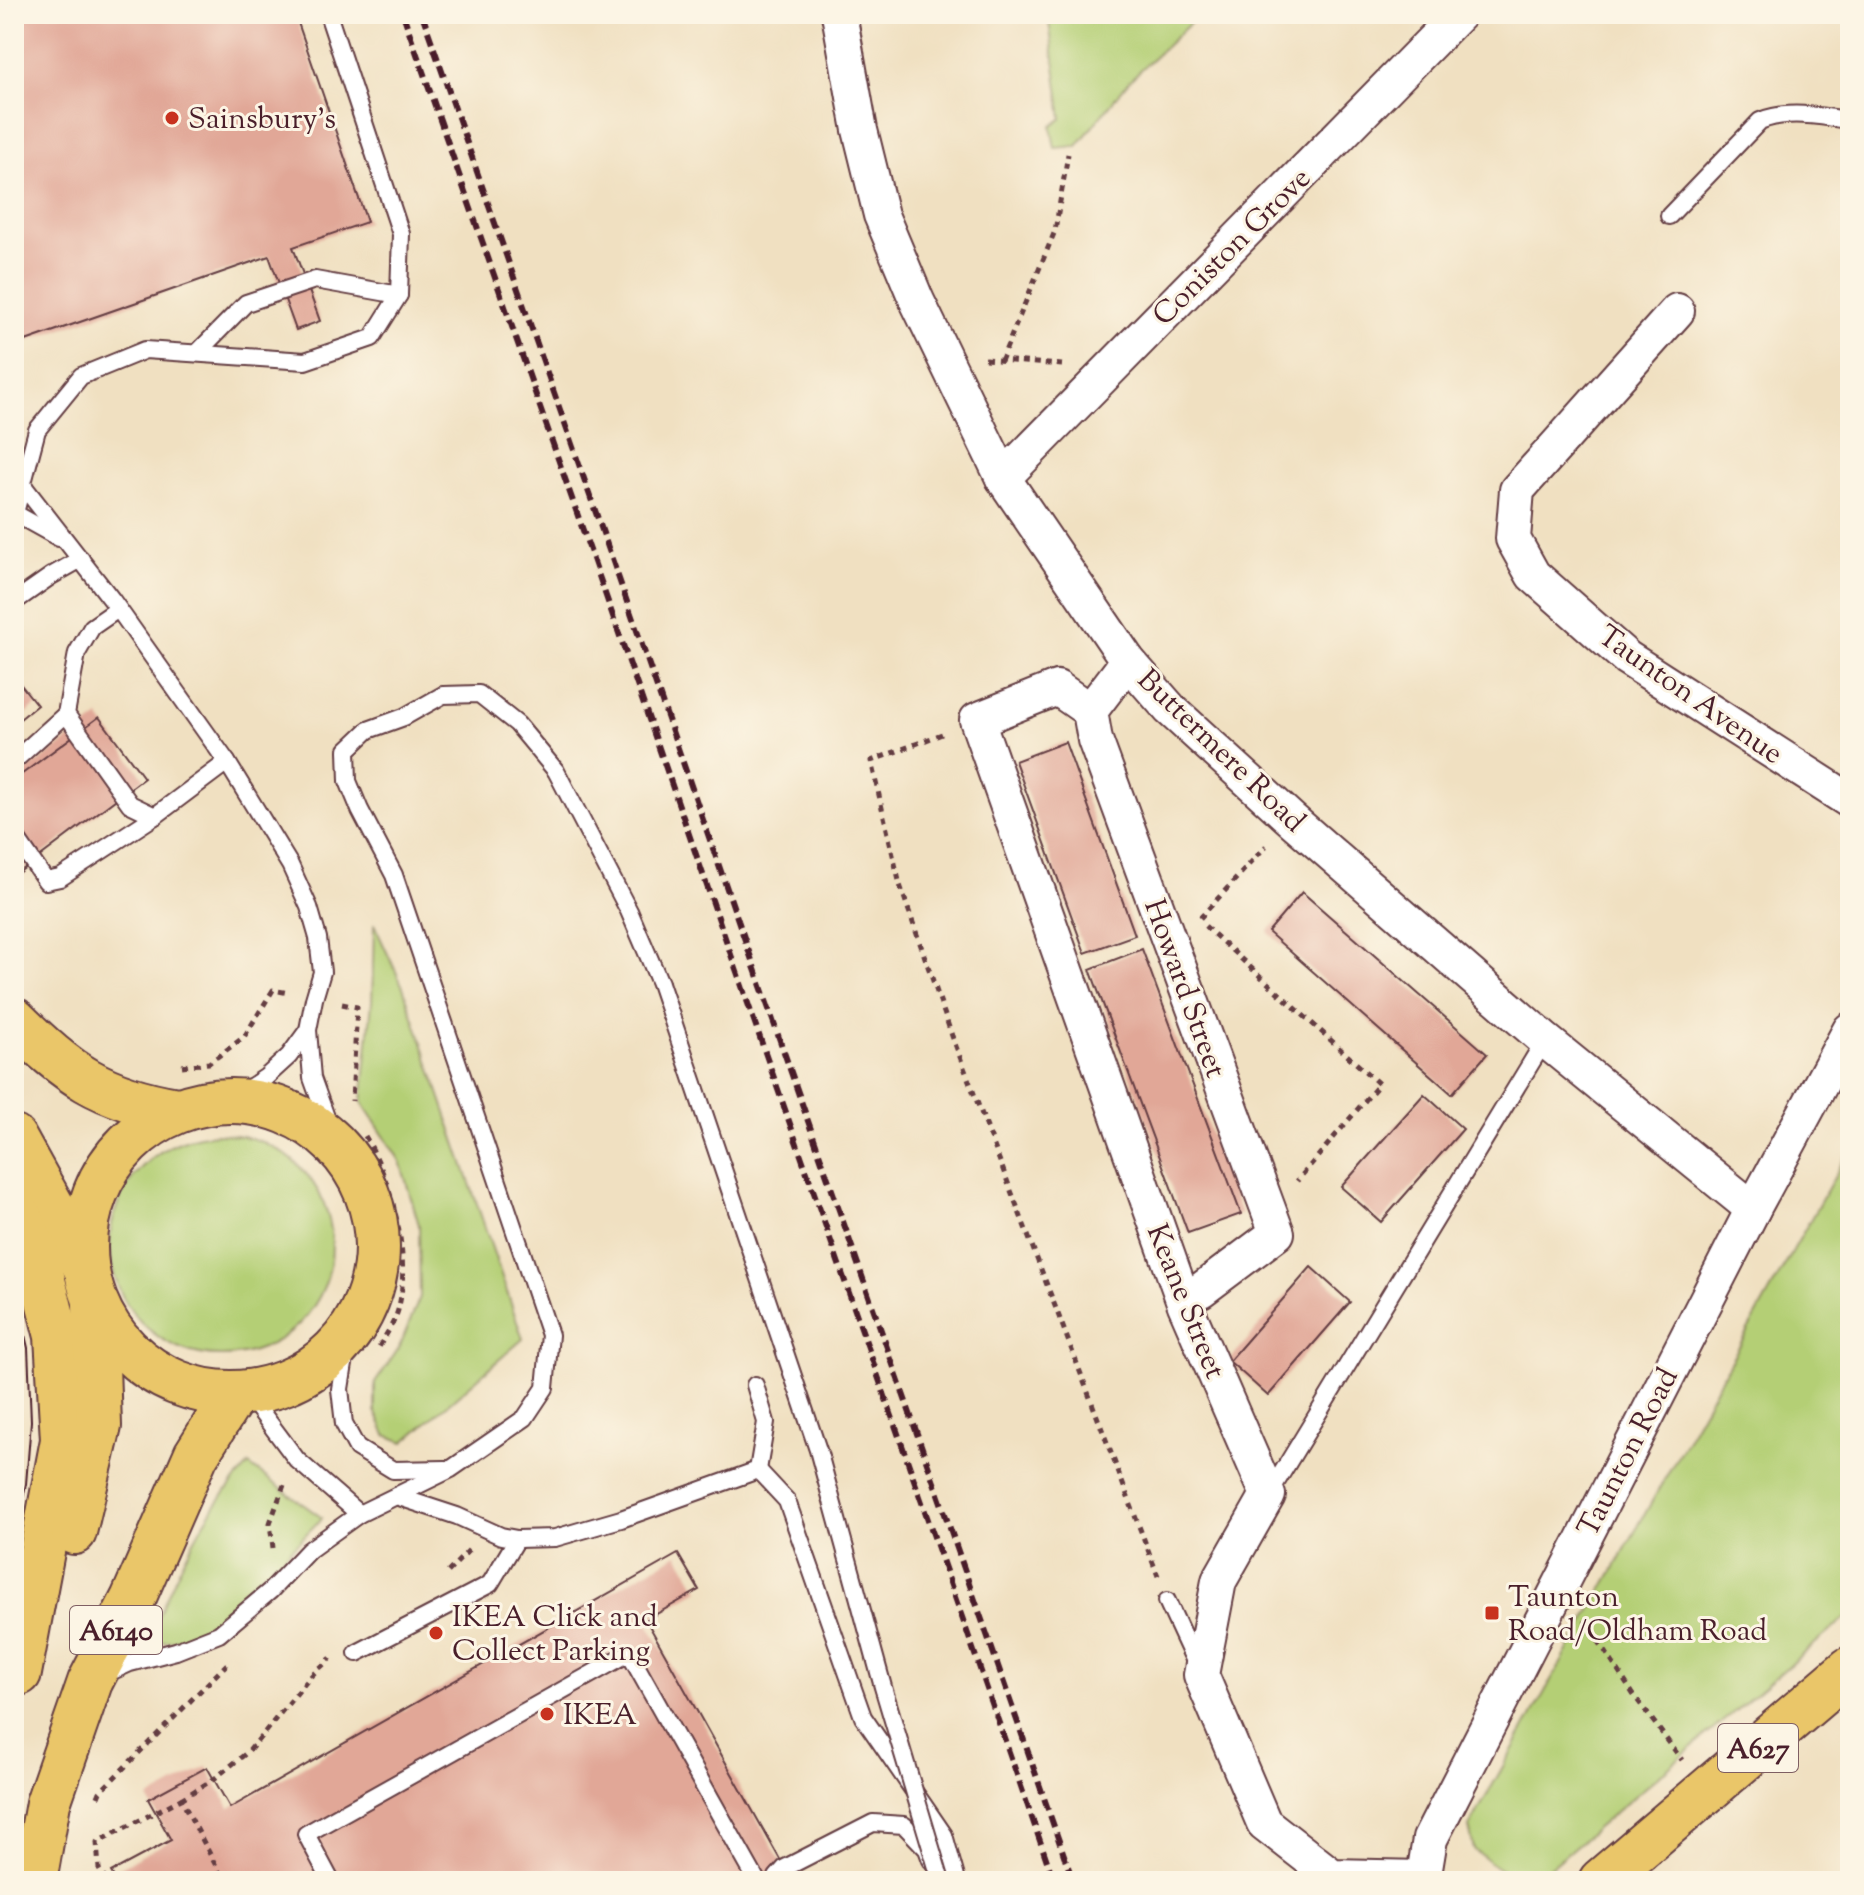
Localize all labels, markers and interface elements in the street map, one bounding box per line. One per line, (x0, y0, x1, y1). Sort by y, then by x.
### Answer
place label: Sainsbury's (188, 99, 336, 142)
marker: Sainsbury's (163, 109, 181, 127)
street label: Coniston Grove (1144, 159, 1322, 337)
street label: Taunton Avenue (1588, 616, 1791, 776)
street label: Buttermere Road (1126, 660, 1314, 844)
street label: Howard Street (1131, 894, 1236, 1084)
street label: Keane Street (1134, 1218, 1235, 1386)
street label: Taunton Road (1568, 1361, 1690, 1545)
place label: Taunton Road/Oldham Road (1508, 1577, 1767, 1654)
place label: IKEA Click and Collect Parking (452, 1597, 658, 1674)
marker: Taunton Road/Oldham Road (1483, 1604, 1501, 1622)
road number: A6140 (70, 1606, 162, 1654)
marker: IKEA Click and Collect Parking (427, 1624, 445, 1642)
place label: IKEA (563, 1695, 637, 1738)
marker: IKEA (538, 1705, 556, 1723)
road number: A627 (1718, 1724, 1798, 1772)

